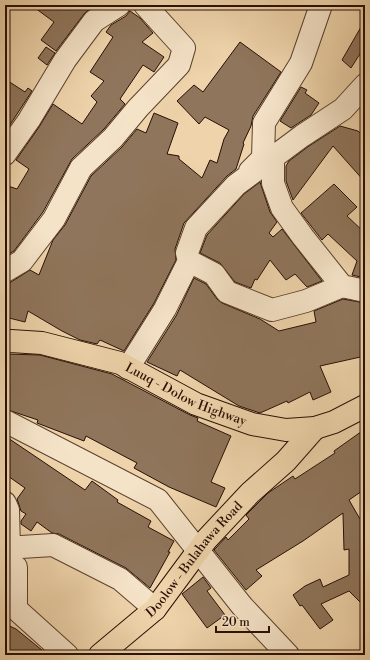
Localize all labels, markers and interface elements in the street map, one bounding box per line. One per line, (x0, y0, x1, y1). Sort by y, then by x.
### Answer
street label: Luuq - Dolow Highway (122, 359, 249, 430)
street label: Doolow - Bulahawa Road (143, 498, 246, 621)
scale bar (216, 608, 269, 634)
text: 20 m (222, 615, 250, 630)

